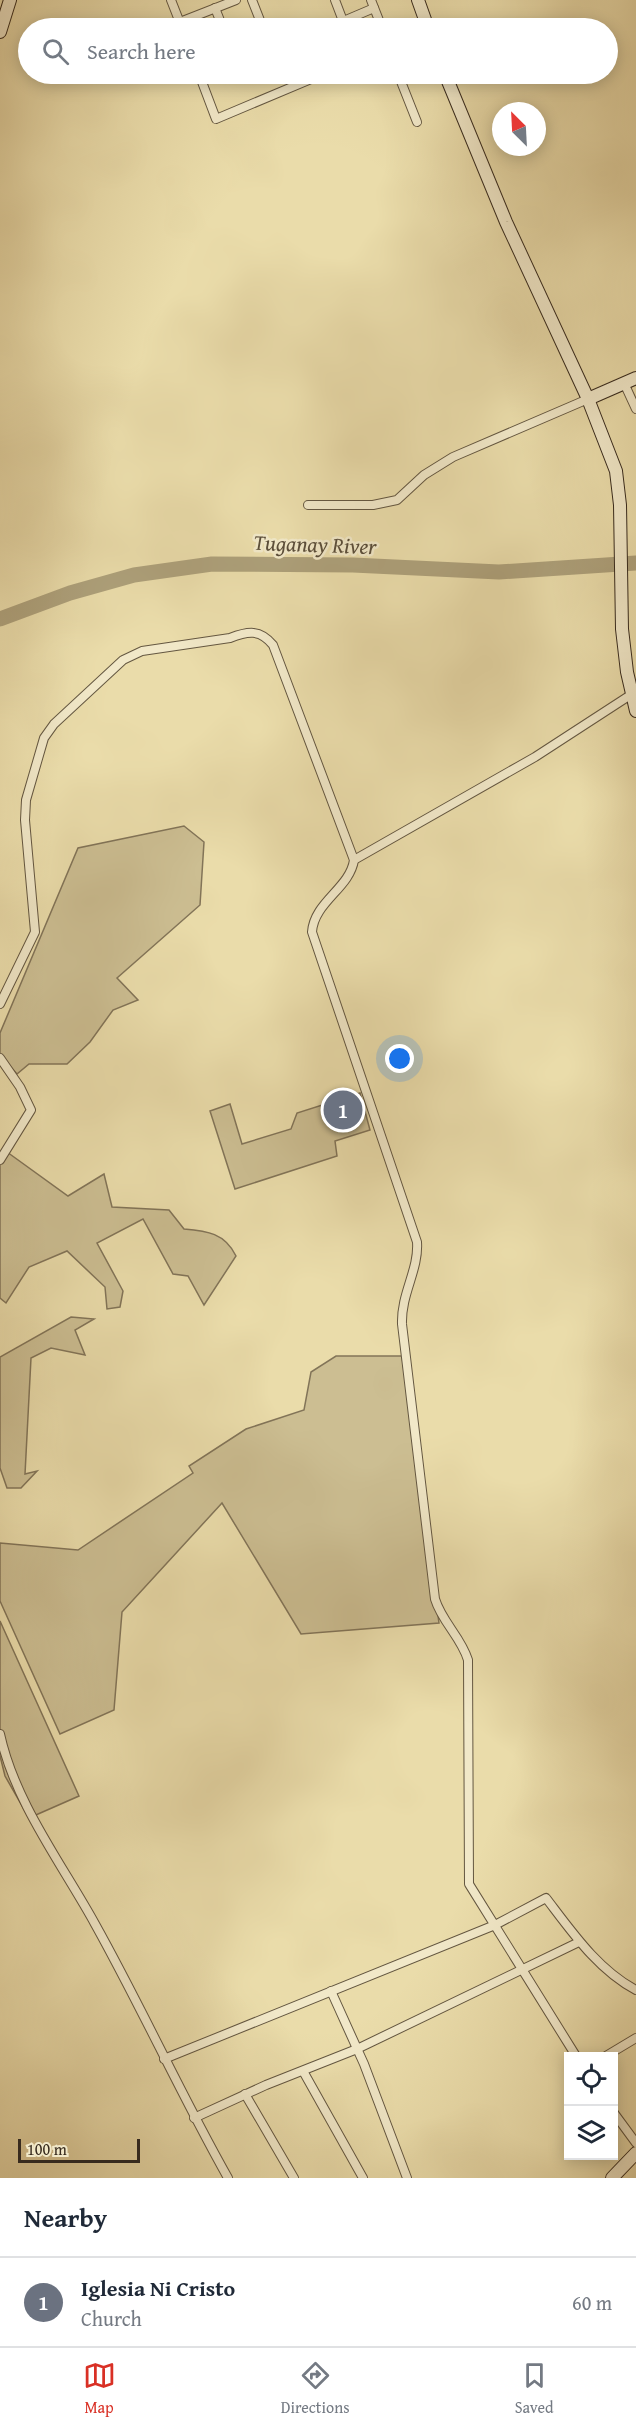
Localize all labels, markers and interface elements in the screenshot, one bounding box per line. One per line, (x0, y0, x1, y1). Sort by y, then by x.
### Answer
search box (18, 18, 618, 84)
icon: search (39, 35, 72, 68)
text: Search here (87, 35, 196, 67)
north arrow (492, 102, 546, 156)
water label: Tuganay River (253, 526, 378, 562)
your location (385, 1044, 414, 1073)
pin: 1 (324, 1088, 362, 1132)
map controls (564, 2052, 618, 2160)
button: locate (564, 2052, 618, 2106)
button: layers (564, 2106, 618, 2160)
scale bar (18, 2136, 140, 2164)
text: 100 m (27, 2137, 67, 2161)
text: Nearby (24, 2198, 107, 2237)
text: Iglesia Ni Cristo (81, 2272, 235, 2304)
text: 1 (38, 2288, 49, 2317)
text: 60 m (572, 2288, 612, 2317)
text: Church (81, 2304, 142, 2333)
tab: Map (83, 2359, 116, 2419)
tab: Directions (281, 2359, 350, 2419)
tab: Saved (515, 2359, 553, 2419)

